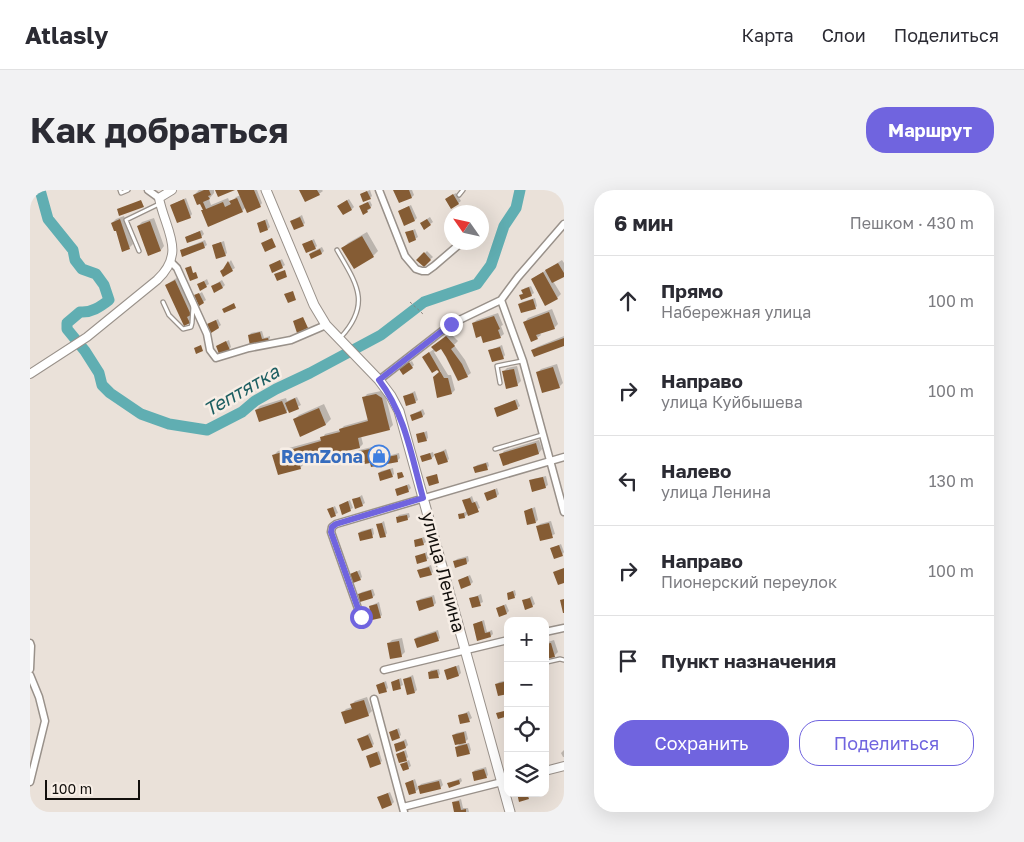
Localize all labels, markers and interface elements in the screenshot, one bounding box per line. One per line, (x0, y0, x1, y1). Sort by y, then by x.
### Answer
text: Atlasly (25, 20, 108, 49)
text: Карта (742, 24, 794, 46)
text: Слои (822, 24, 866, 46)
text: Поделиться (894, 24, 999, 46)
button: Маршрут (866, 107, 994, 153)
text: Как добраться (30, 109, 288, 151)
north arrow (444, 205, 489, 250)
text: 6 мин (614, 210, 673, 236)
text: Пешком · 430 m (850, 213, 974, 233)
text: Прямо (661, 279, 723, 302)
icon: ahead (614, 287, 642, 315)
text: 100 m (928, 291, 974, 311)
text: Набережная улица (661, 302, 811, 322)
route end (440, 313, 463, 336)
water label: Тептятка (199, 359, 284, 421)
text: Направо (661, 369, 743, 392)
icon: right (614, 377, 642, 405)
text: 100 m (928, 381, 974, 401)
text: улица Куйбышева (661, 392, 803, 412)
shop icon: RemZona (367, 444, 391, 468)
place label: RemZona (281, 445, 363, 467)
text: Налево (661, 459, 731, 482)
icon: left (614, 467, 642, 495)
text: 130 m (929, 471, 974, 491)
text: улица Ленина (661, 482, 771, 502)
street label: улица Ленина (417, 509, 471, 635)
text: Направо (661, 549, 743, 572)
icon: right (614, 557, 642, 585)
text: 100 m (928, 561, 974, 581)
text: Пионерский переулок (661, 572, 837, 592)
route start (350, 606, 373, 629)
map controls (504, 617, 549, 797)
button: + (504, 617, 549, 662)
icon: arrive (614, 647, 642, 675)
text: Пункт назначения (661, 649, 836, 672)
button: − (504, 662, 549, 707)
button: locate (504, 707, 549, 752)
button: Сохранить (614, 720, 789, 766)
button: Поделиться (799, 720, 974, 766)
button: layers (504, 752, 549, 797)
scale bar (45, 777, 140, 800)
text: 100 m (52, 780, 92, 797)

